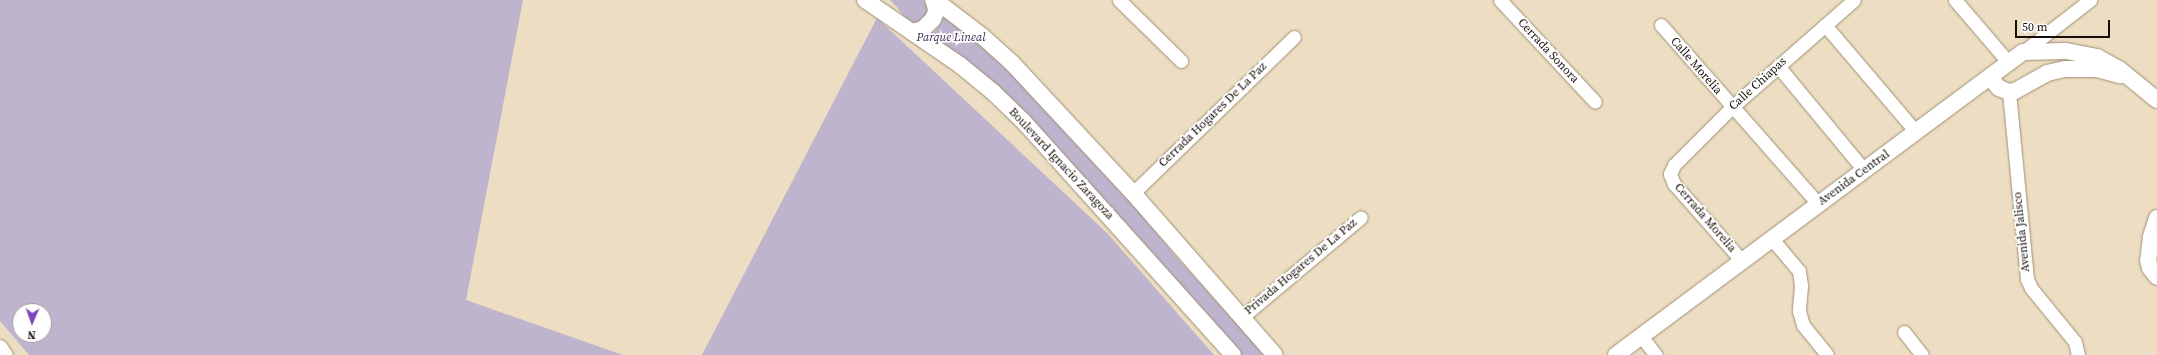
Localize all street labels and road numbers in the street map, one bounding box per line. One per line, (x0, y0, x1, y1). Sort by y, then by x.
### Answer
street label: Cerrada Sonora (1514, 16, 1582, 86)
street label: Calle Morelia (1667, 34, 1725, 98)
street label: Calle Chiapas (1726, 54, 1790, 114)
street label: Cerrada Hogares De La Paz (1156, 60, 1270, 170)
street label: Boulevard Ignacio Zaragoza (1005, 105, 1117, 223)
street label: Avenida Central (1815, 147, 1893, 209)
street label: Cerrada Morelia (1671, 181, 1739, 255)
street label: Avenida Jalisco (2011, 191, 2033, 273)
street label: Privada Hogares De La Paz (1242, 216, 1360, 318)

